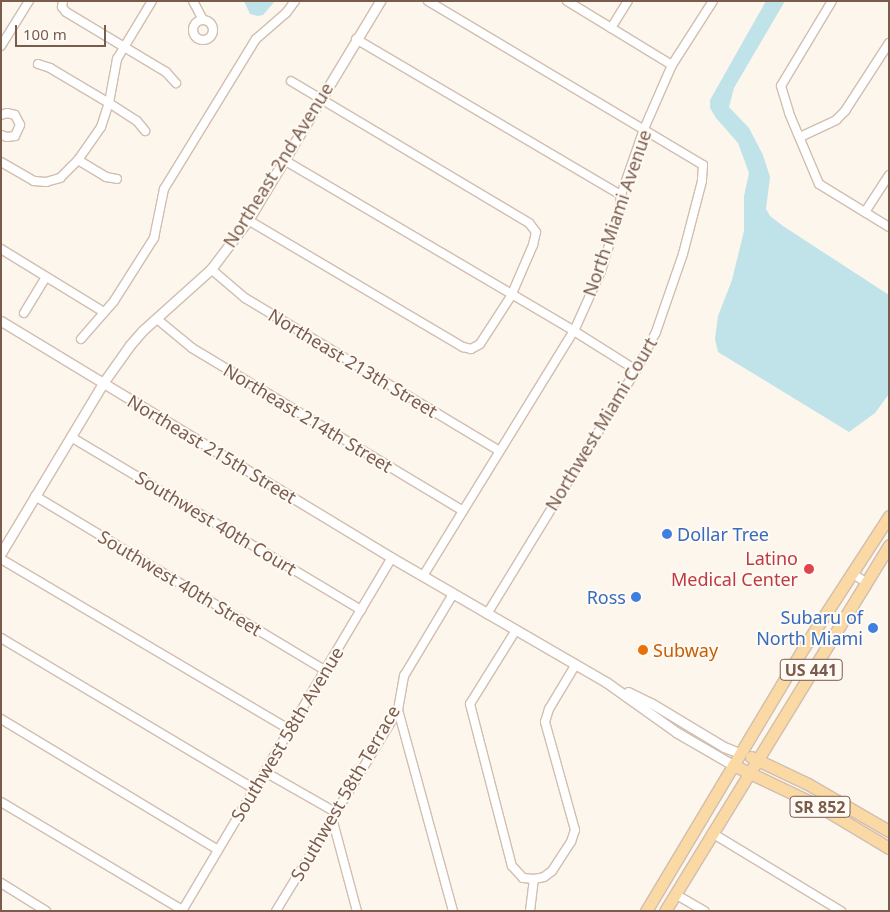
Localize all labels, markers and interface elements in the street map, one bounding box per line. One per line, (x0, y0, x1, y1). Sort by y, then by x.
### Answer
scale bar (18, 15, 109, 47)
text: 100 m (23, 24, 67, 44)
street label: Northeast 2nd Avenue (218, 79, 338, 251)
street label: North Miami Avenue (578, 127, 656, 299)
street label: Northeast 213th Street (265, 304, 441, 422)
street label: Northwest Miami Court (541, 333, 661, 515)
street label: Northeast 214th Street (220, 359, 396, 477)
street label: Northeast 215th Street (124, 390, 300, 508)
street label: Southwest 40th Court (132, 466, 300, 580)
place label: Dollar Tree (677, 523, 769, 545)
street label: Southwest 40th Street (94, 526, 266, 640)
marker: Dollar Tree (661, 528, 673, 540)
place label: Latino Medical Center (671, 548, 798, 590)
marker: Latino Medical Center (802, 562, 816, 576)
place label: Ross (587, 586, 626, 608)
marker: Ross (630, 591, 642, 603)
place label: Subaru of North Miami (756, 607, 863, 650)
marker: Subaru of North Miami (867, 622, 879, 634)
place label: Subway (653, 639, 718, 661)
street label: Southwest 58th Avenue (226, 643, 348, 825)
marker: Subway (637, 644, 649, 656)
road number: US 441 (778, 656, 844, 684)
street label: Southwest 58th Terrace (286, 702, 404, 884)
road number: SR 852 (789, 794, 851, 820)

